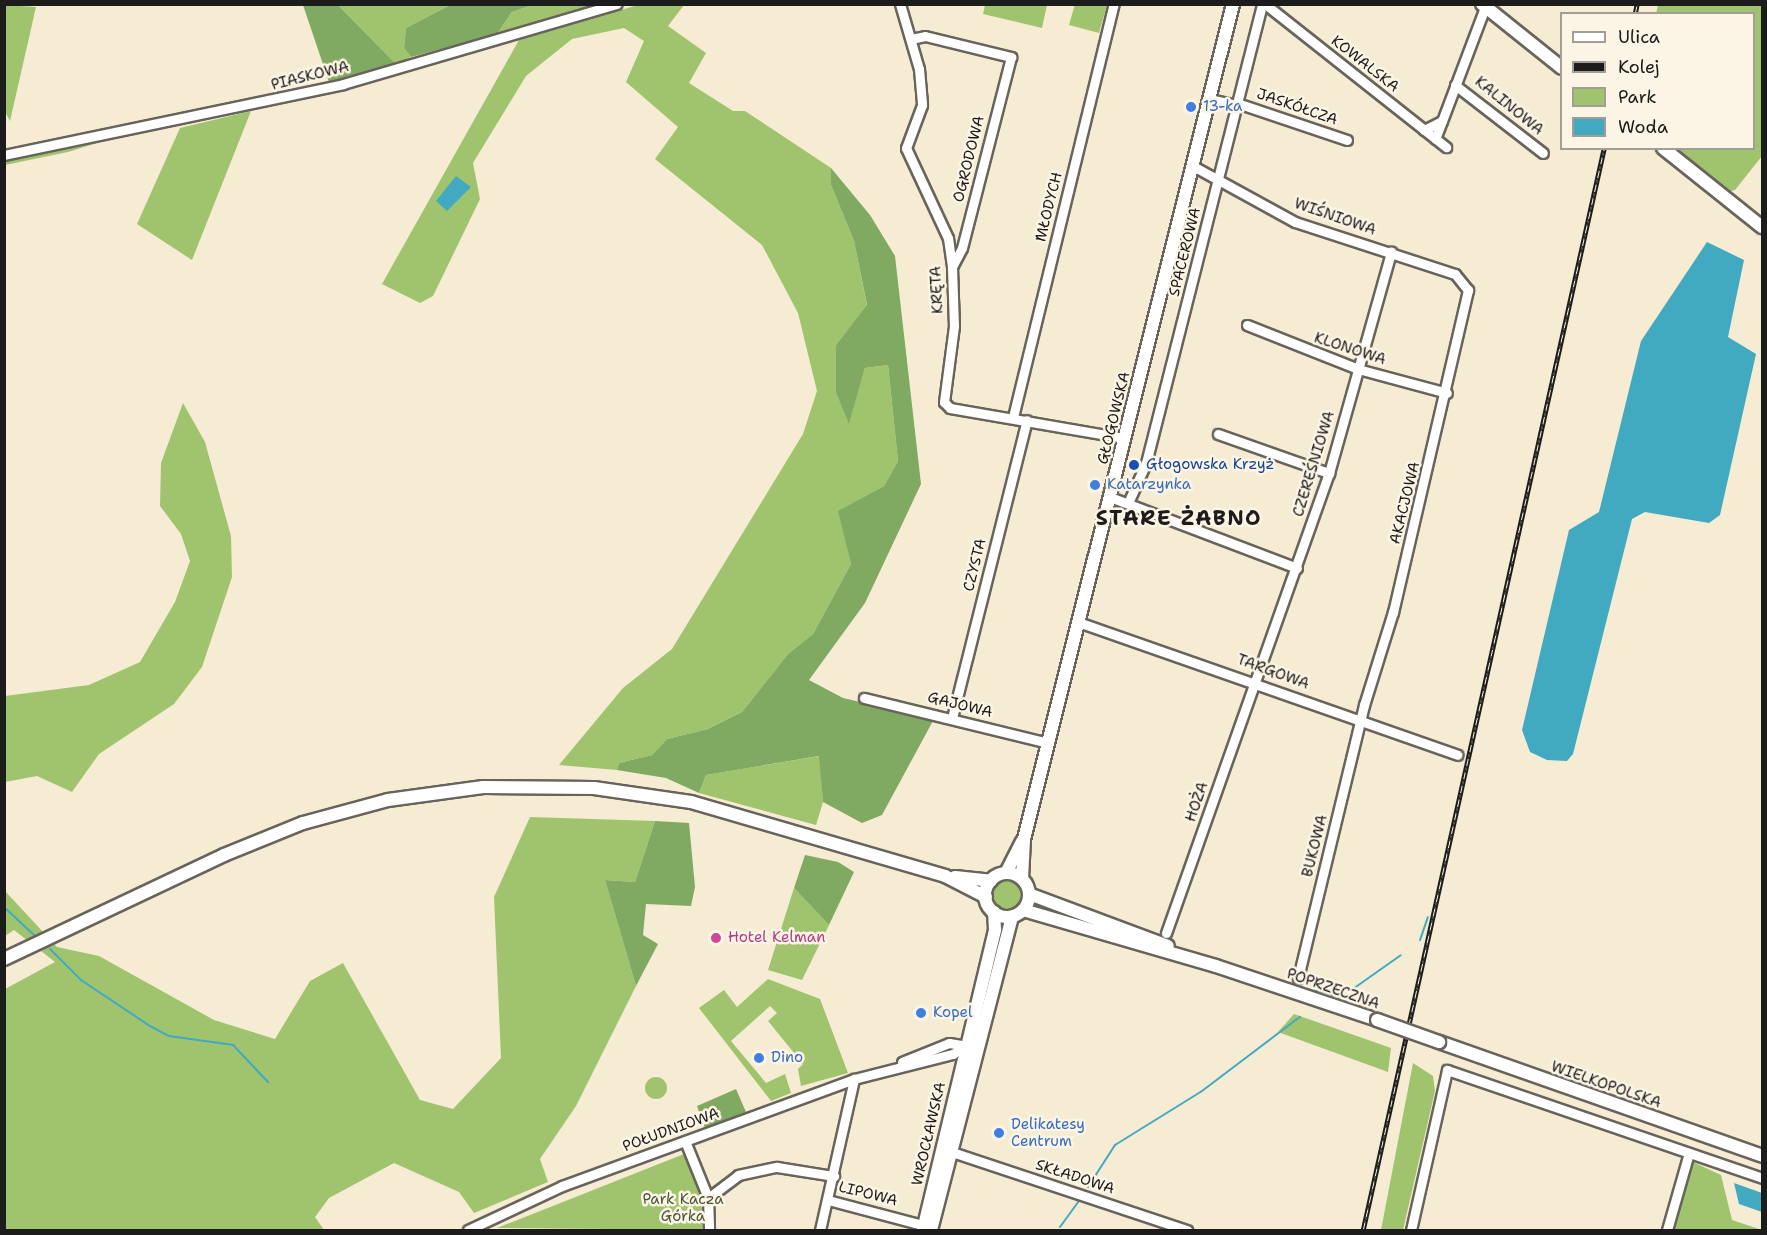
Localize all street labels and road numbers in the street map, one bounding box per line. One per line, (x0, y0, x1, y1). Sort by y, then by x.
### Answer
street label: KOWALSKA (1328, 32, 1402, 96)
street label: PIASKOWA (269, 58, 351, 94)
street label: KALINOWA (1471, 73, 1547, 139)
street label: JASKÓŁCZA (1254, 85, 1340, 129)
street label: OGRODOWA (950, 114, 988, 204)
street label: MŁODYCH (1032, 170, 1066, 244)
street label: WIŚNIOWA (1292, 195, 1378, 239)
street label: SPACEROWA (1165, 206, 1205, 298)
street label: KRĘTA (927, 266, 947, 314)
street label: KLONOWA (1312, 329, 1388, 369)
street label: GŁOGOWSKA (1094, 370, 1134, 466)
street label: CZEREŚNIOWA (1289, 409, 1339, 519)
street label: AKACJOWA (1386, 460, 1424, 546)
street label: CZYSTA (960, 537, 990, 593)
street label: TARGOWA (1234, 651, 1312, 693)
street label: GAJOWA (926, 688, 994, 722)
street label: HOŻA (1182, 780, 1212, 824)
street label: BUKOWA (1299, 813, 1331, 879)
street label: POPRZECZNA (1284, 965, 1382, 1013)
street label: WIELKOPOLSKA (1549, 1058, 1663, 1112)
street label: WROCŁAWSKA (908, 1080, 950, 1188)
street label: POŁUDNIOWA (620, 1104, 722, 1156)
street label: SKŁADOWA (1033, 1156, 1117, 1198)
street label: LIPOWA (837, 1178, 899, 1210)

